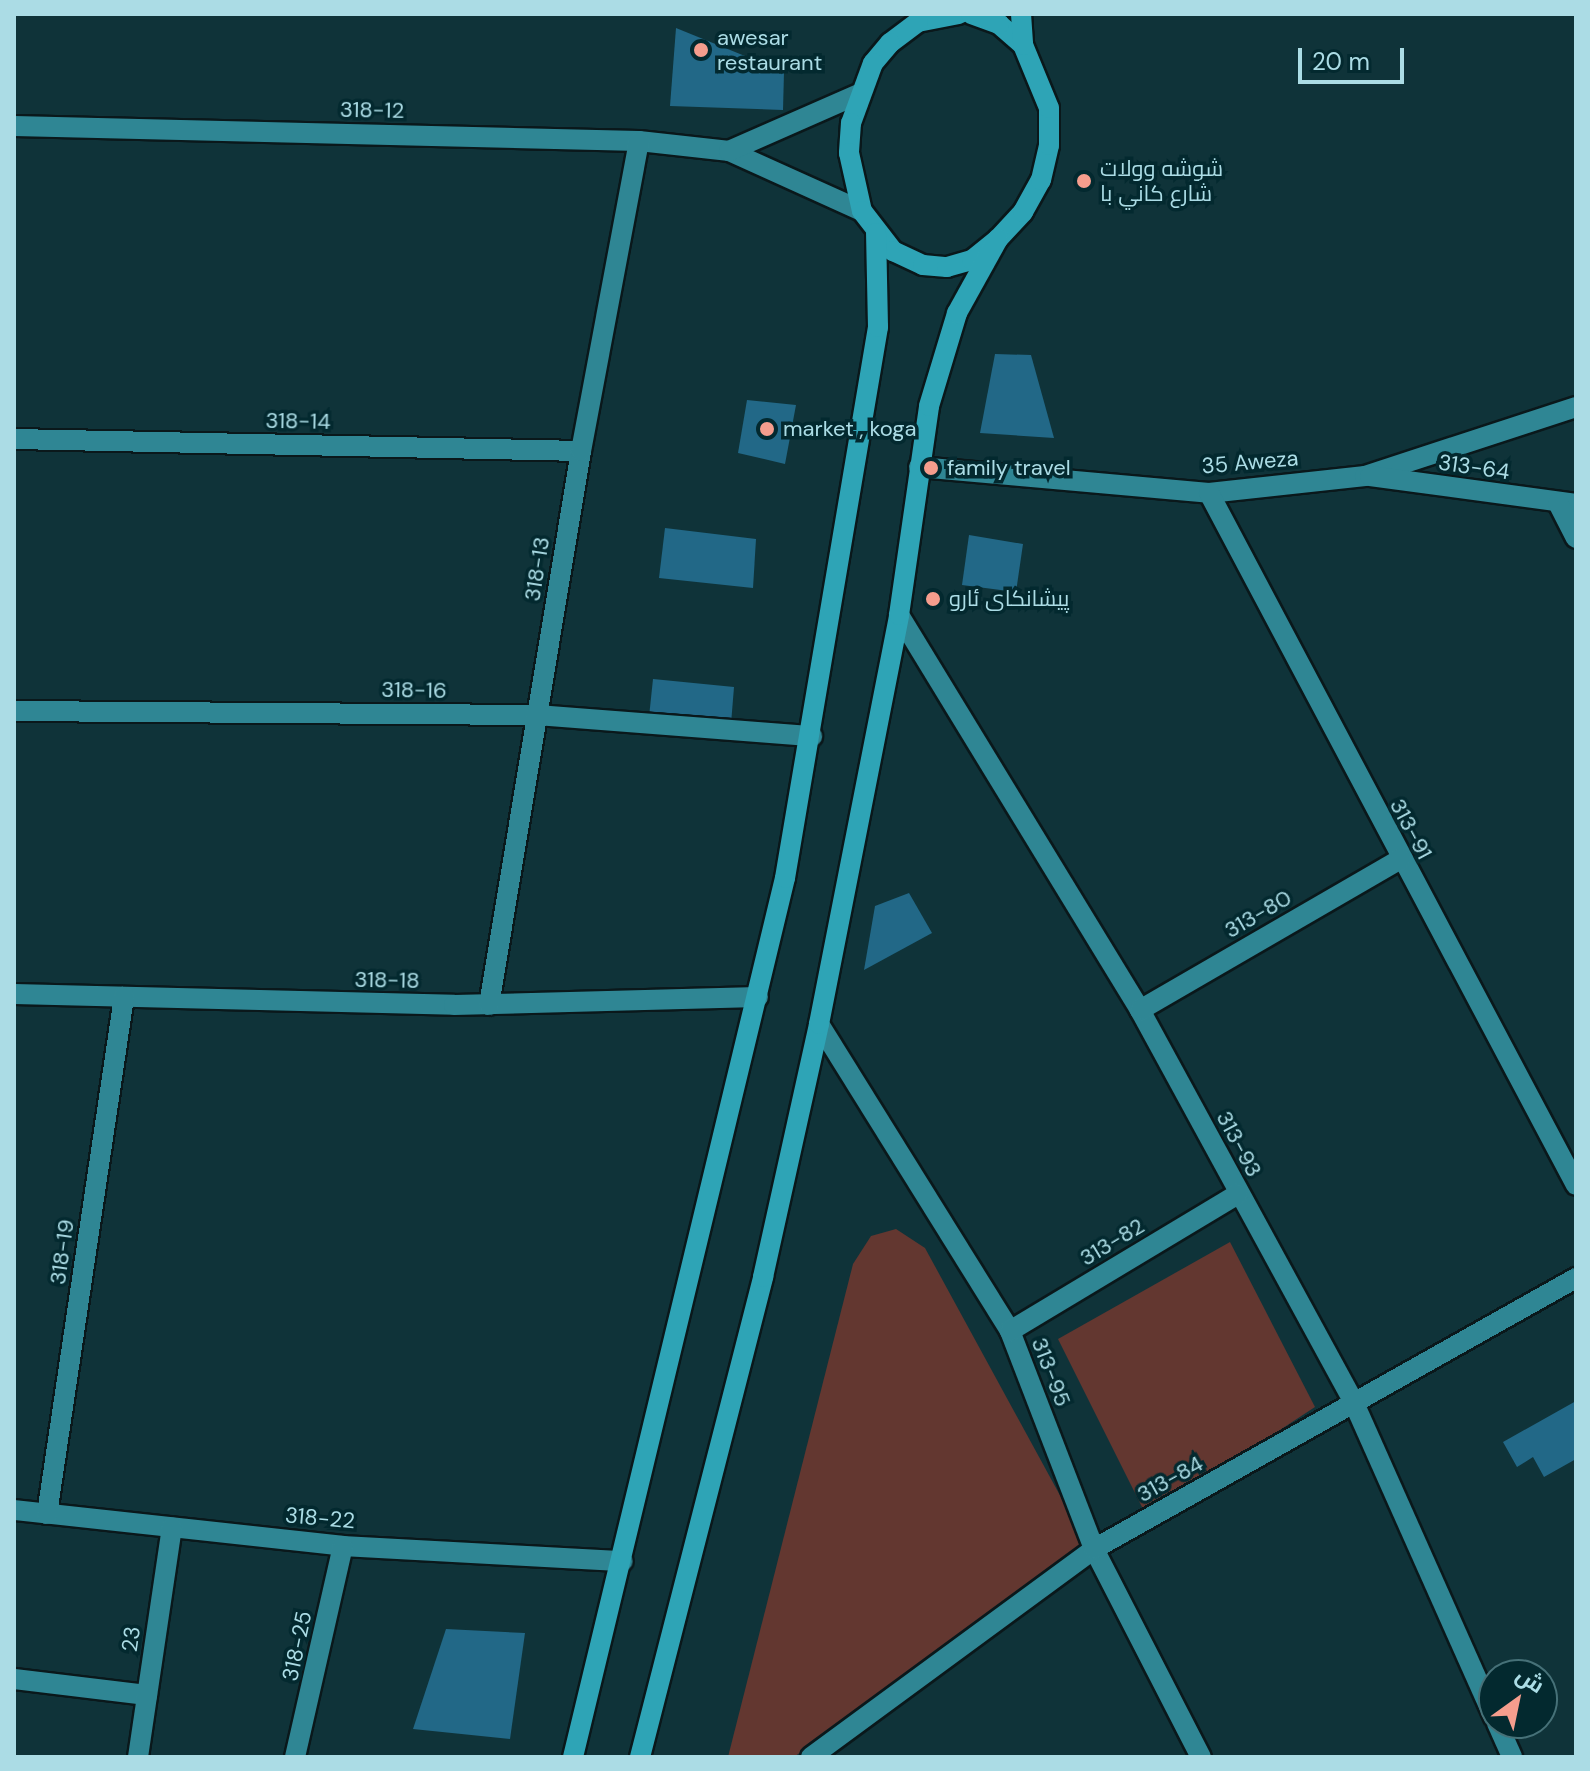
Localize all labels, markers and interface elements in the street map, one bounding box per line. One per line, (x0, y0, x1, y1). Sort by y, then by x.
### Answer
place label: awesar restaurant (717, 24, 822, 76)
scale bar (1302, 32, 1408, 82)
marker: awesar restaurant (692, 41, 710, 59)
text: 20 m (1312, 46, 1370, 77)
street label: 318-12 (340, 96, 404, 124)
place label: شوشه وولات شارع كاني با (1100, 155, 1223, 206)
marker: شوشه وولات شارع كاني با (1075, 172, 1093, 190)
street label: 318-14 (265, 407, 331, 435)
place label: market , koga (783, 416, 917, 442)
marker: market , koga (758, 420, 776, 438)
street label: 35 Aweza (1201, 445, 1299, 479)
street label: 313-64 (1437, 449, 1511, 485)
place label: family travel (947, 455, 1071, 481)
marker: family travel (922, 459, 940, 477)
street label: 318-13 (519, 535, 555, 603)
place label: پیشانکای ئارو (949, 586, 1069, 612)
marker: پیشانکای ئارو (924, 590, 942, 608)
street label: 318-16 (381, 676, 447, 704)
street label: 313-91 (1384, 794, 1438, 864)
street label: 313-80 (1220, 884, 1296, 944)
street label: 318-18 (354, 966, 420, 994)
street label: 313-93 (1211, 1107, 1267, 1181)
street label: 313-82 (1075, 1213, 1149, 1271)
street label: 318-19 (44, 1218, 80, 1286)
street label: 313-95 (1026, 1334, 1076, 1410)
street label: 313-84 (1132, 1450, 1208, 1508)
street label: 318-22 (284, 1502, 356, 1534)
street label: 318-25 (277, 1609, 317, 1683)
street label: 23 (116, 1624, 146, 1654)
north arrow (1478, 1659, 1558, 1739)
text: ش (1511, 1660, 1550, 1700)

